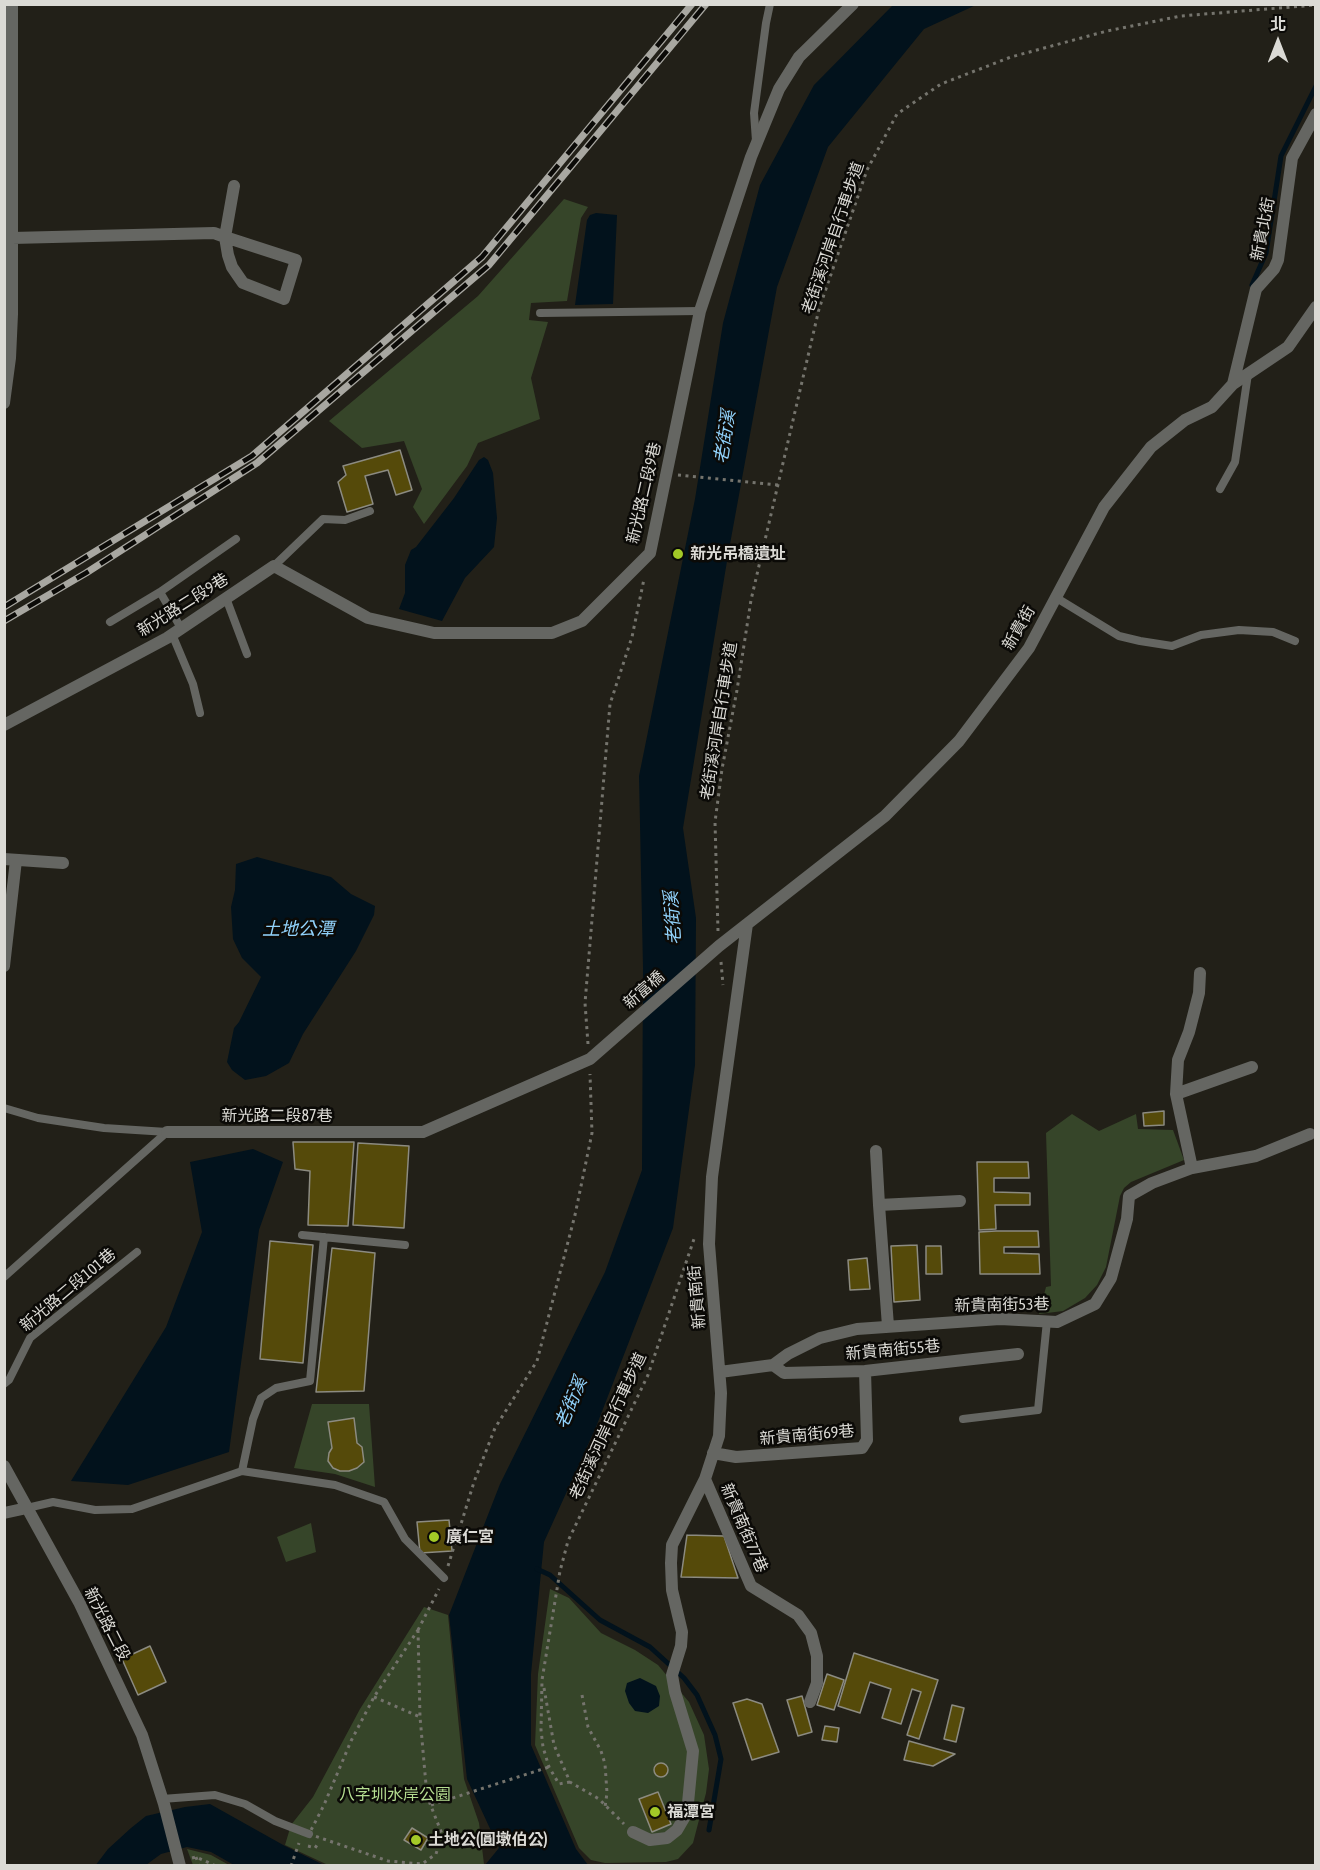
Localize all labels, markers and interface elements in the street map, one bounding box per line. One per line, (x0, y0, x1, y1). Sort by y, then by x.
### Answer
north arrow (1248, 12, 1308, 72)
text: 北 (1270, 15, 1286, 33)
street label: 老街溪河岸自行車步道 (798, 159, 868, 317)
street label: 新貴北街 (1247, 196, 1279, 262)
water label: 老街溪 (710, 409, 740, 465)
street label: 新光路二段9巷 (623, 440, 665, 546)
place label: 新光吊橋遺址 (690, 544, 786, 564)
marker: 新光吊橋遺址 (671, 547, 685, 561)
street label: 新光路二段9巷 (134, 569, 232, 641)
street label: 新貴街 (999, 602, 1039, 654)
street label: 老街溪河岸自行車步道 (697, 640, 741, 802)
water label: 老街溪 (660, 890, 686, 946)
water label: 土地公潭 (262, 918, 334, 940)
street label: 新富橋 (620, 967, 668, 1013)
street label: 新光路二段87巷 (221, 1106, 333, 1126)
street label: 新光路二段101巷 (16, 1245, 120, 1335)
street label: 新貴南街 (685, 1264, 709, 1330)
street label: 新貴南街53巷 (954, 1295, 1050, 1315)
street label: 新貴南街55巷 (845, 1336, 941, 1364)
street label: 老街溪河岸自行車步道 (565, 1349, 651, 1503)
water label: 老街溪 (551, 1374, 591, 1432)
street label: 新貴南街69巷 (759, 1421, 855, 1449)
street label: 新貴南街77巷 (717, 1481, 771, 1575)
place label: 廣仁宮 (446, 1527, 494, 1547)
marker: 廣仁宮 (427, 1530, 441, 1544)
street label: 新光路二段 (80, 1584, 134, 1664)
park label: 八字圳水岸公園 (339, 1785, 451, 1805)
place label: 福潭宮 (667, 1802, 715, 1822)
marker: 福潭宮 (648, 1805, 662, 1819)
place label: 土地公(圓墩伯公) (428, 1830, 548, 1850)
marker: 土地公(圓墩伯公) (409, 1833, 423, 1847)

